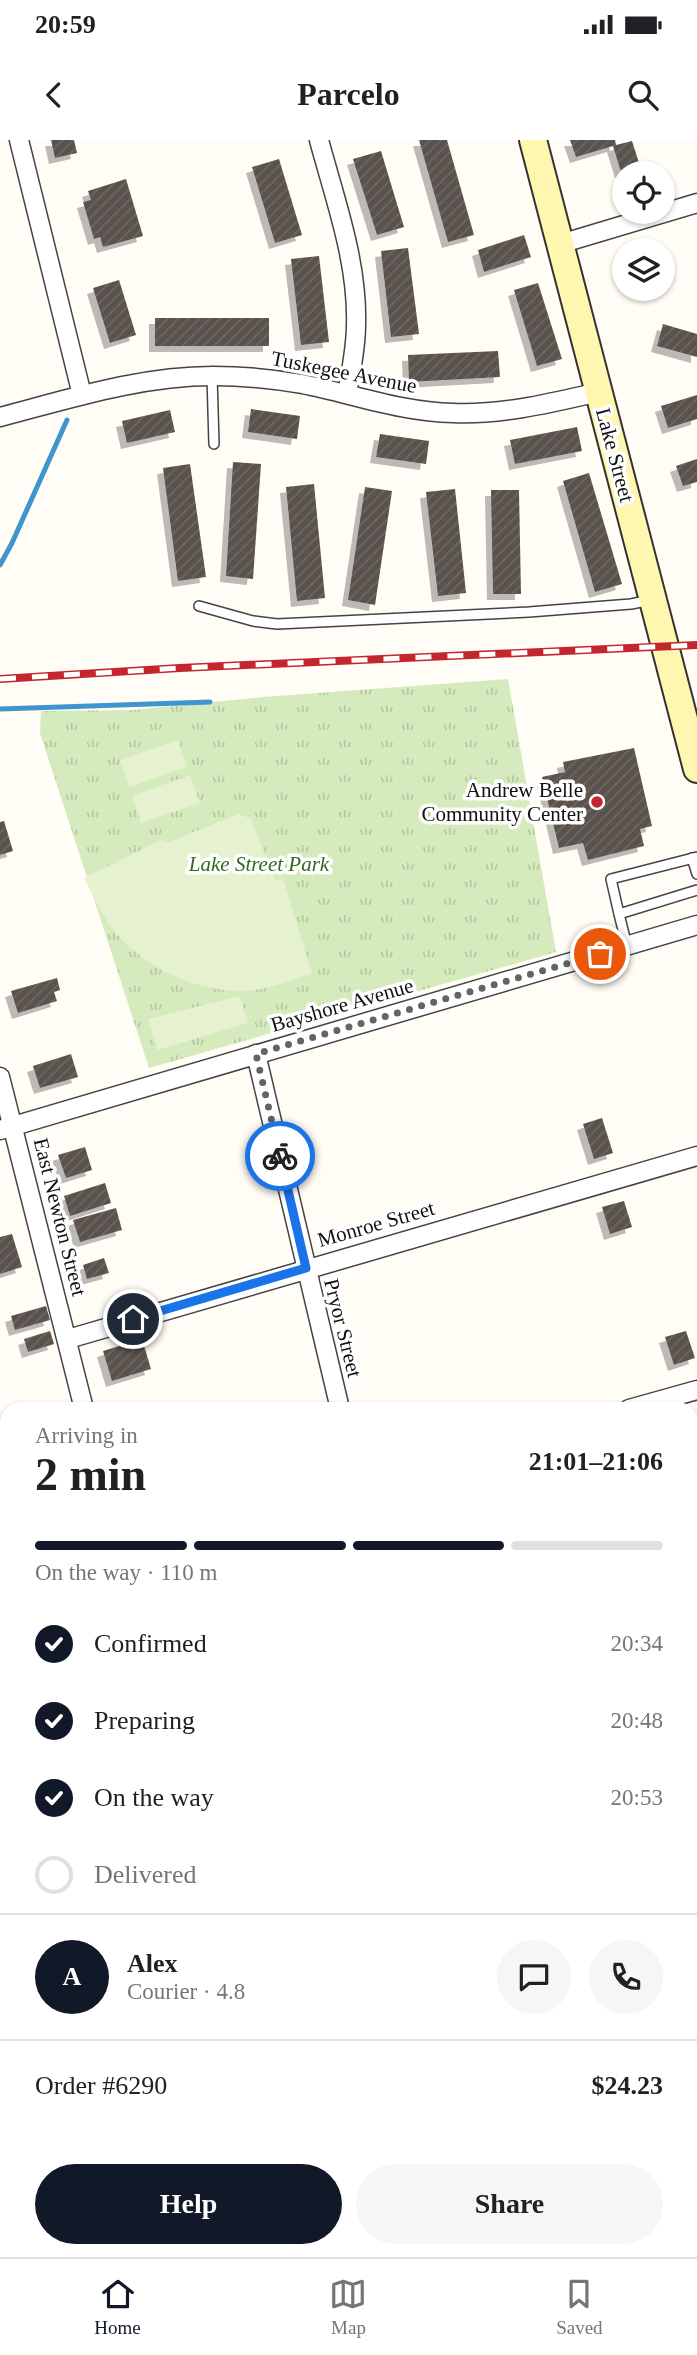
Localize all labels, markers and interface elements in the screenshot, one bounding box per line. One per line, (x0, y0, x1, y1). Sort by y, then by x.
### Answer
text: 20:59 (35, 10, 96, 39)
icon: back (35, 76, 73, 114)
text: Parcelo (297, 76, 400, 112)
icon: search (624, 76, 662, 114)
map controls (612, 161, 675, 301)
button: locate (612, 161, 675, 224)
button: layers (612, 238, 675, 301)
street label: Tuskegee Avenue (269, 346, 419, 398)
street label: Lake Street (591, 405, 639, 505)
place label: Andrew Belle Community Center (421, 778, 583, 826)
marker: Andrew Belle Community Center (589, 794, 605, 810)
park label: Lake Street Park (188, 852, 330, 876)
pin (570, 924, 630, 984)
icon: bag (581, 935, 619, 973)
street label: Bayshore Avenue (268, 973, 416, 1037)
courier (245, 1121, 315, 1191)
street label: East Newton Street (29, 1135, 91, 1299)
icon: bike (261, 1137, 299, 1175)
street label: Monroe Street (315, 1196, 437, 1252)
street label: Pryor Street (319, 1276, 367, 1380)
pin (103, 1289, 163, 1349)
icon: home (114, 1300, 152, 1338)
text: Arriving in (35, 1423, 138, 1448)
text: 21:01–21:06 (529, 1447, 663, 1476)
text: 2 min (35, 1449, 146, 1500)
text: On the way · 110 m (35, 1560, 217, 1585)
icon: check (35, 1625, 73, 1663)
text: Confirmed (94, 1629, 207, 1658)
text: 20:34 (611, 1631, 663, 1656)
icon: check (35, 1702, 73, 1740)
text: Preparing (94, 1706, 195, 1735)
text: 20:48 (611, 1708, 663, 1733)
icon: check (35, 1779, 73, 1817)
text: On the way (94, 1783, 214, 1812)
text: 20:53 (611, 1785, 663, 1810)
text: Delivered (94, 1860, 197, 1889)
button: chat (497, 1940, 571, 2014)
button: phone (589, 1940, 663, 2014)
text: Alex (127, 1949, 178, 1978)
text: A (63, 1962, 81, 1991)
text: Courier · 4.8 (127, 1979, 245, 2004)
text: Order #6290 (35, 2071, 167, 2100)
text: $24.23 (592, 2071, 663, 2100)
button: Help (35, 2164, 342, 2244)
button: Share (356, 2164, 663, 2244)
tab: Home (94, 2275, 141, 2339)
tab: Map (329, 2275, 367, 2339)
tab: Saved (556, 2275, 603, 2339)

